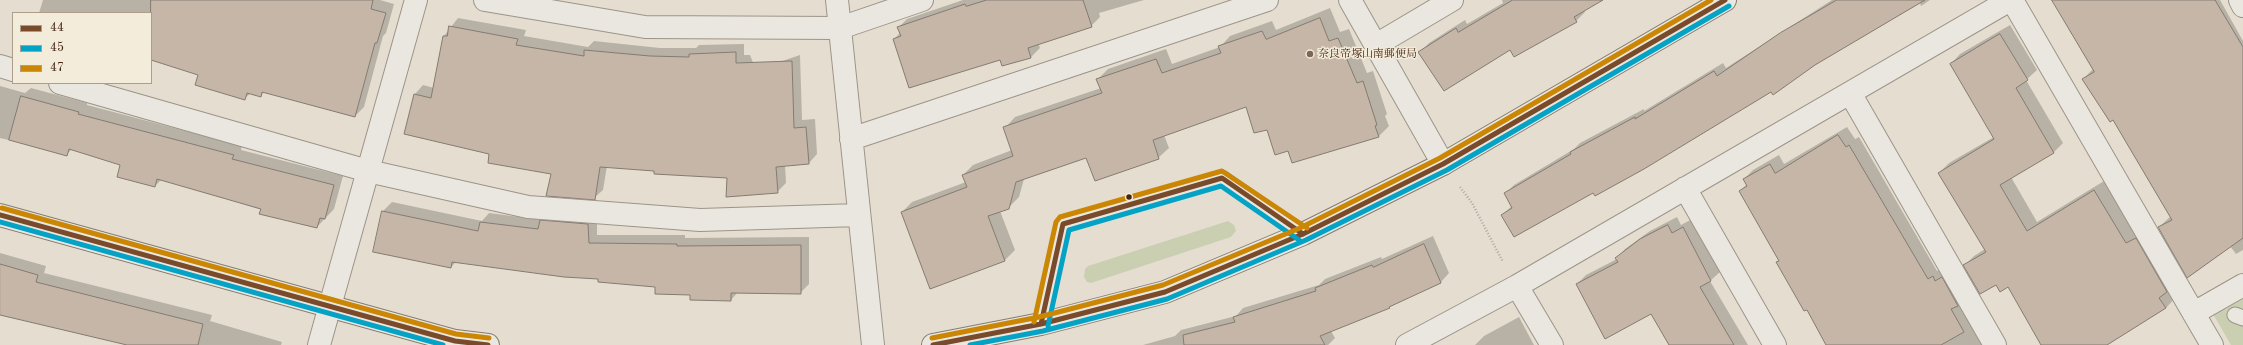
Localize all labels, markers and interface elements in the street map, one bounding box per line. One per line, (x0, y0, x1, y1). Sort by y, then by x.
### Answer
legend (12, 12, 152, 84)
text: 44 (50, 22, 64, 34)
text: 45 (50, 42, 64, 54)
place label: 奈良帝塚山南郵便局 (1318, 47, 1417, 61)
marker: 奈良帝塚山南郵便局 (1305, 49, 1315, 59)
text: 47 (50, 62, 64, 74)
unlabelled marker (1124, 192, 1134, 202)

